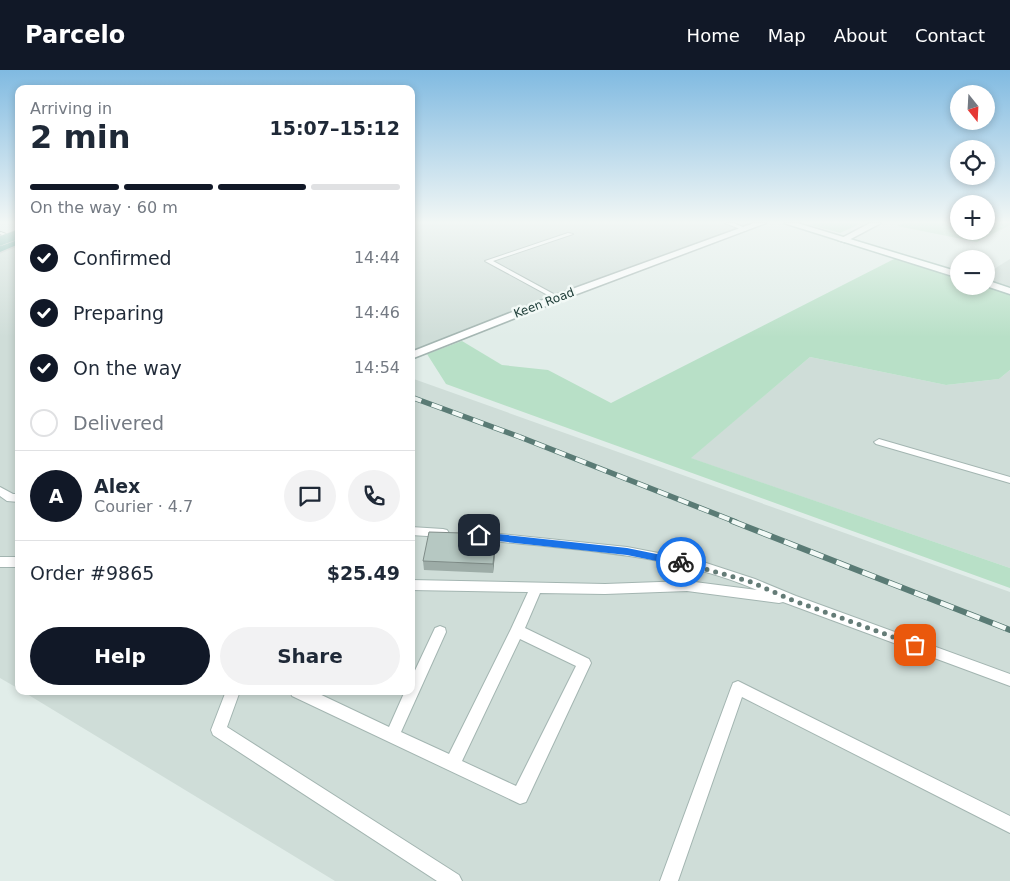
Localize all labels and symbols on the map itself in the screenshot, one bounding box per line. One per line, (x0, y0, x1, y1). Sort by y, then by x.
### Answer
north arrow (950, 85, 995, 130)
street label: Keen Road (512, 285, 576, 321)
pin (458, 514, 500, 556)
courier (656, 537, 706, 587)
pin (894, 624, 936, 666)

